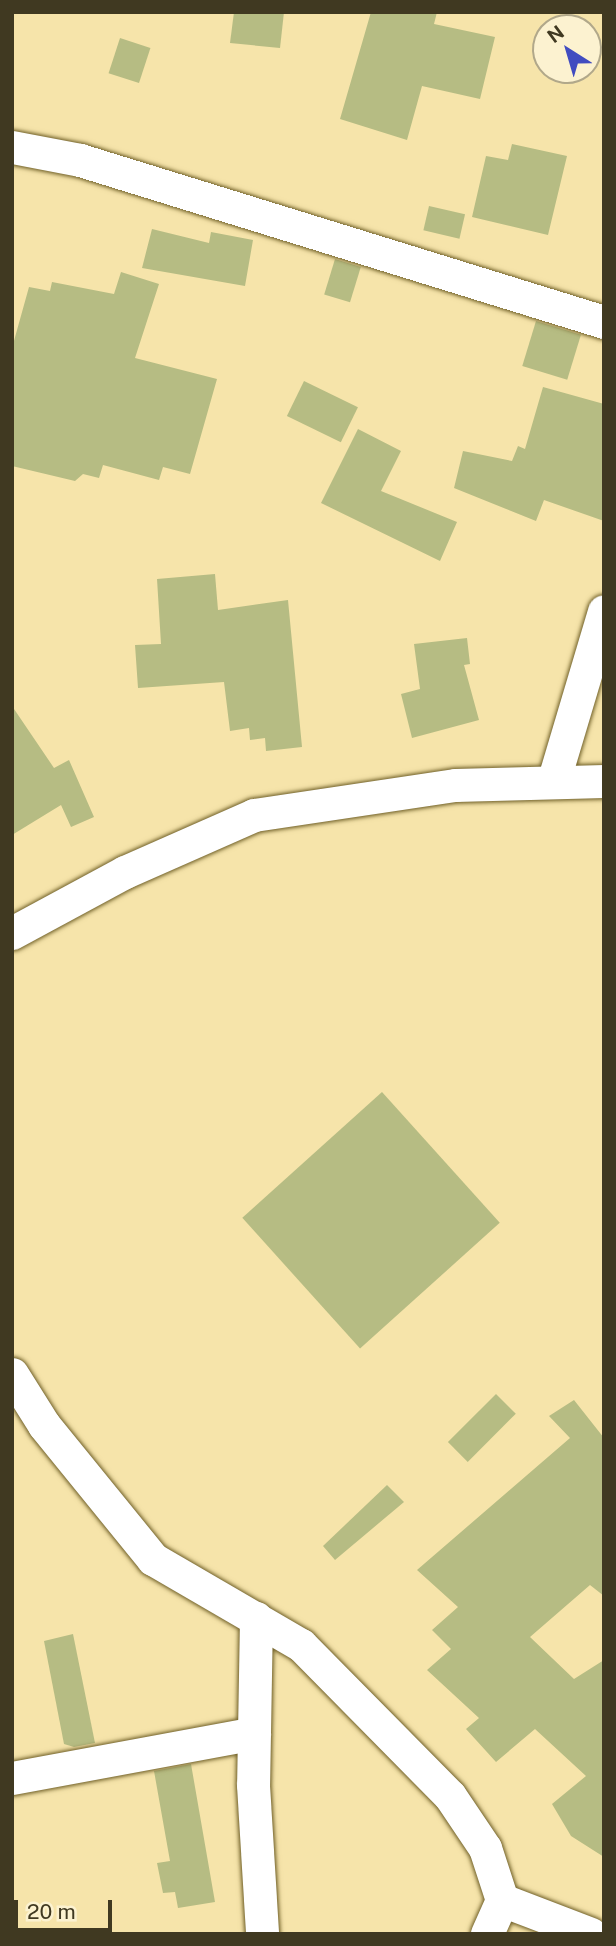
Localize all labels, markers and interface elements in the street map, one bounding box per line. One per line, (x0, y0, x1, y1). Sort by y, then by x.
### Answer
north arrow (532, 14, 602, 84)
text: N (543, 21, 568, 47)
scale bar (18, 1886, 116, 1930)
text: 20 m (27, 1899, 76, 1924)

